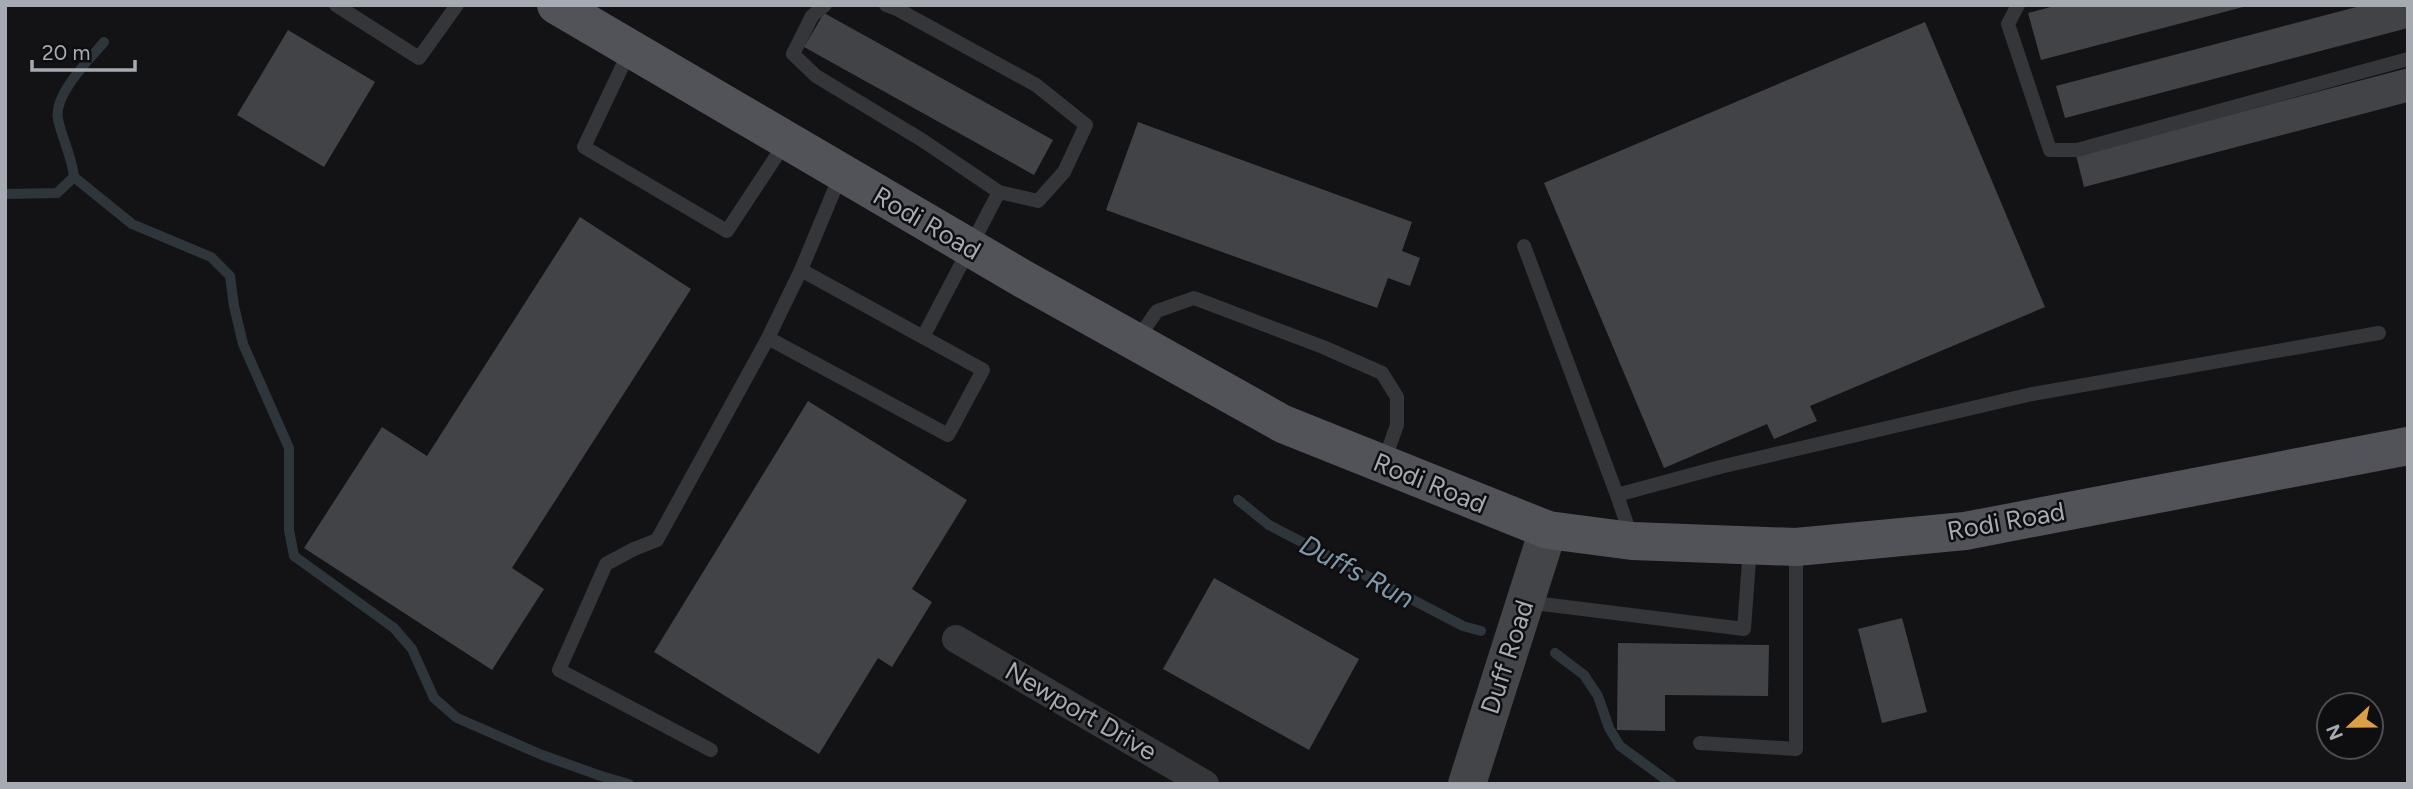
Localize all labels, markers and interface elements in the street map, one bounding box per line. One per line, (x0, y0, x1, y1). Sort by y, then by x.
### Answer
scale bar (32, 28, 135, 72)
text: 20 m (42, 40, 90, 65)
street label: Rodi Road (868, 179, 986, 267)
street label: Rodi Road (1369, 446, 1491, 520)
street label: Rodi Road (1945, 495, 2067, 547)
water label: Duffs Run (1294, 527, 1420, 615)
street label: Duff Road (1474, 596, 1540, 718)
street label: Newport Drive (999, 655, 1163, 767)
north arrow (2315, 691, 2385, 761)
text: N (2321, 721, 2348, 743)

